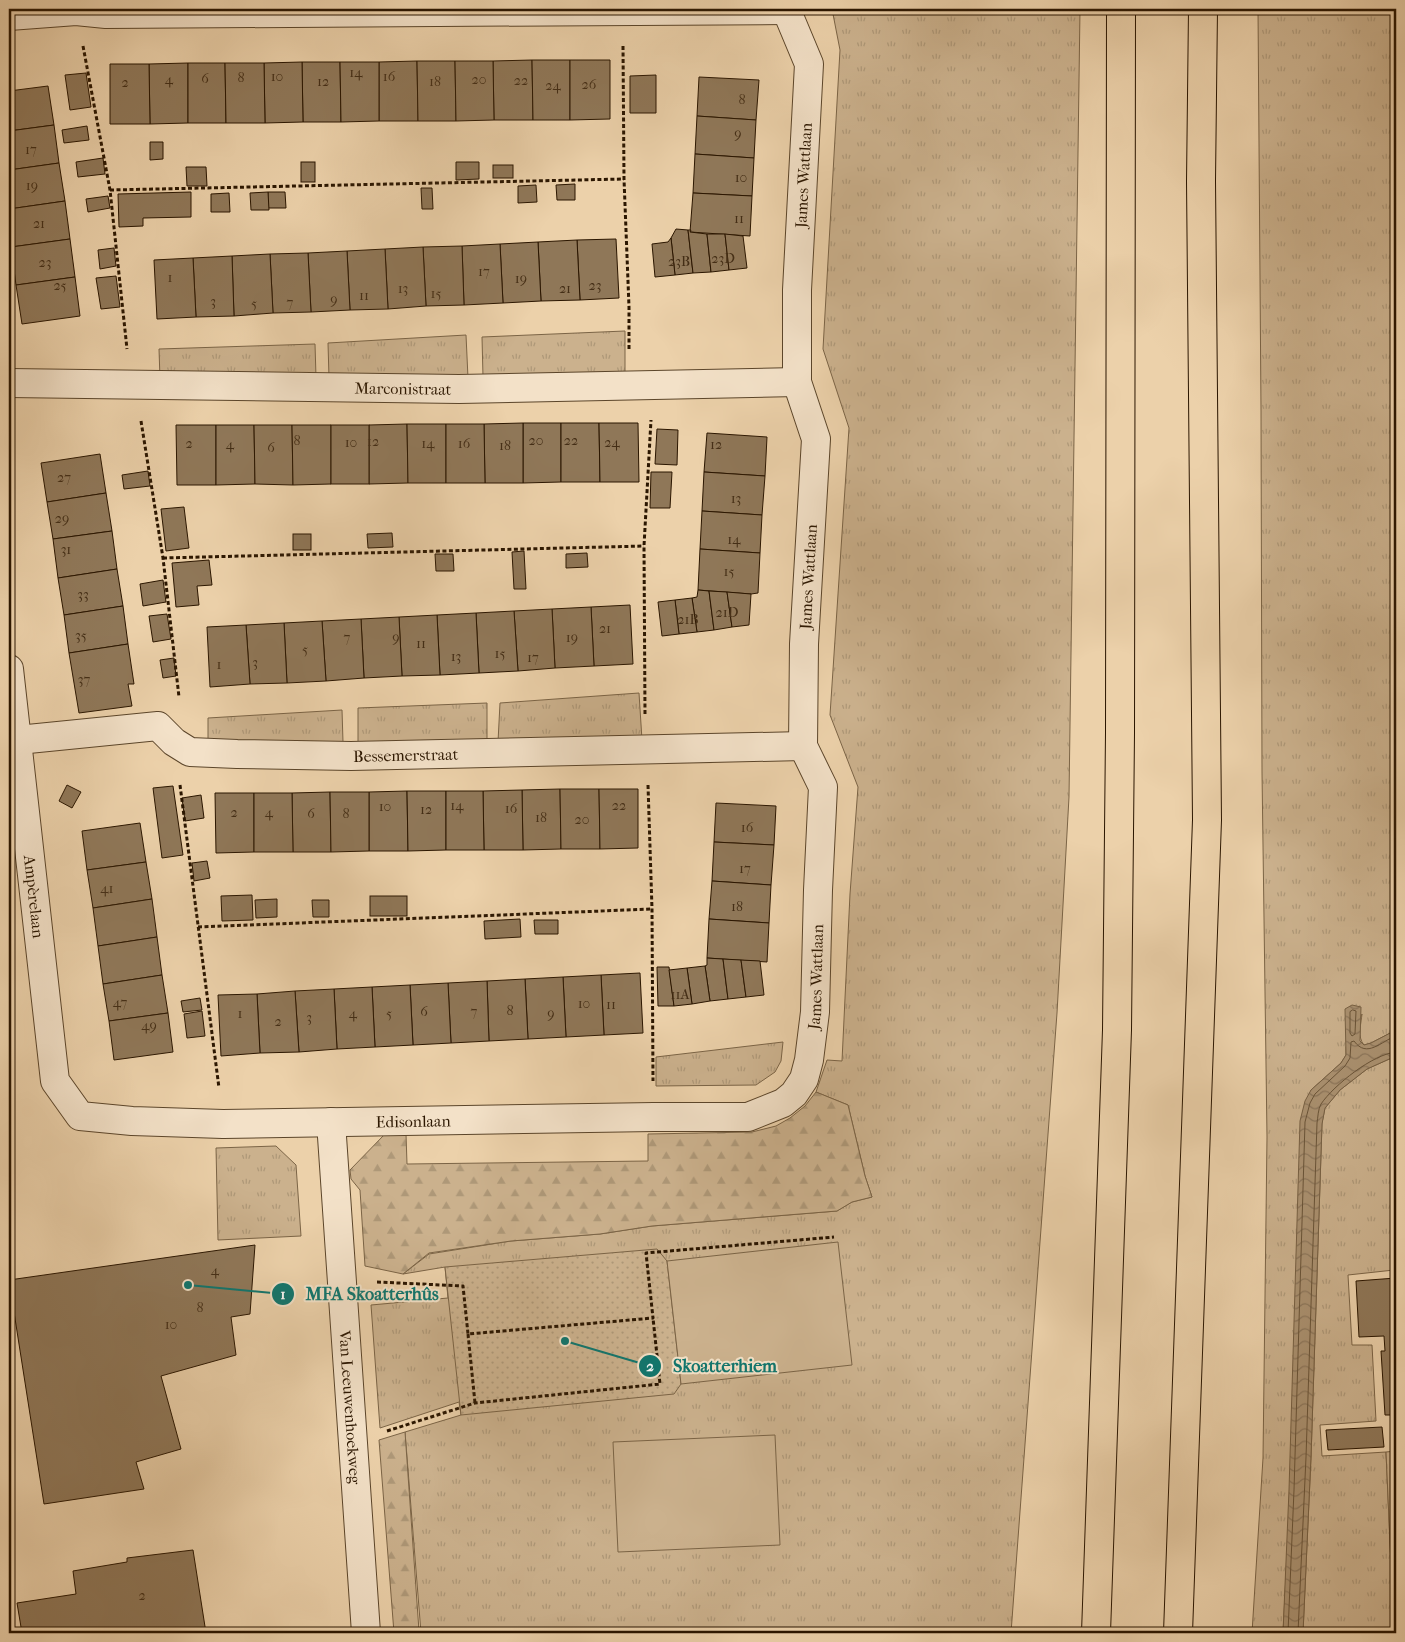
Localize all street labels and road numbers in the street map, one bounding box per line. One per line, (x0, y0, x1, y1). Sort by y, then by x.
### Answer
street label: James Wattlaan (791, 121, 816, 231)
street label: Marconistraat (354, 379, 452, 399)
street label: James Wattlaan (796, 523, 821, 632)
street label: Bessemerstraat (353, 745, 459, 766)
street label: Ampèrelaan (20, 853, 48, 940)
street label: James Wattlaan (804, 923, 827, 1033)
street label: Edisonlaan (375, 1111, 451, 1132)
street label: Van Leeuwenhoekweg (335, 1329, 365, 1485)

